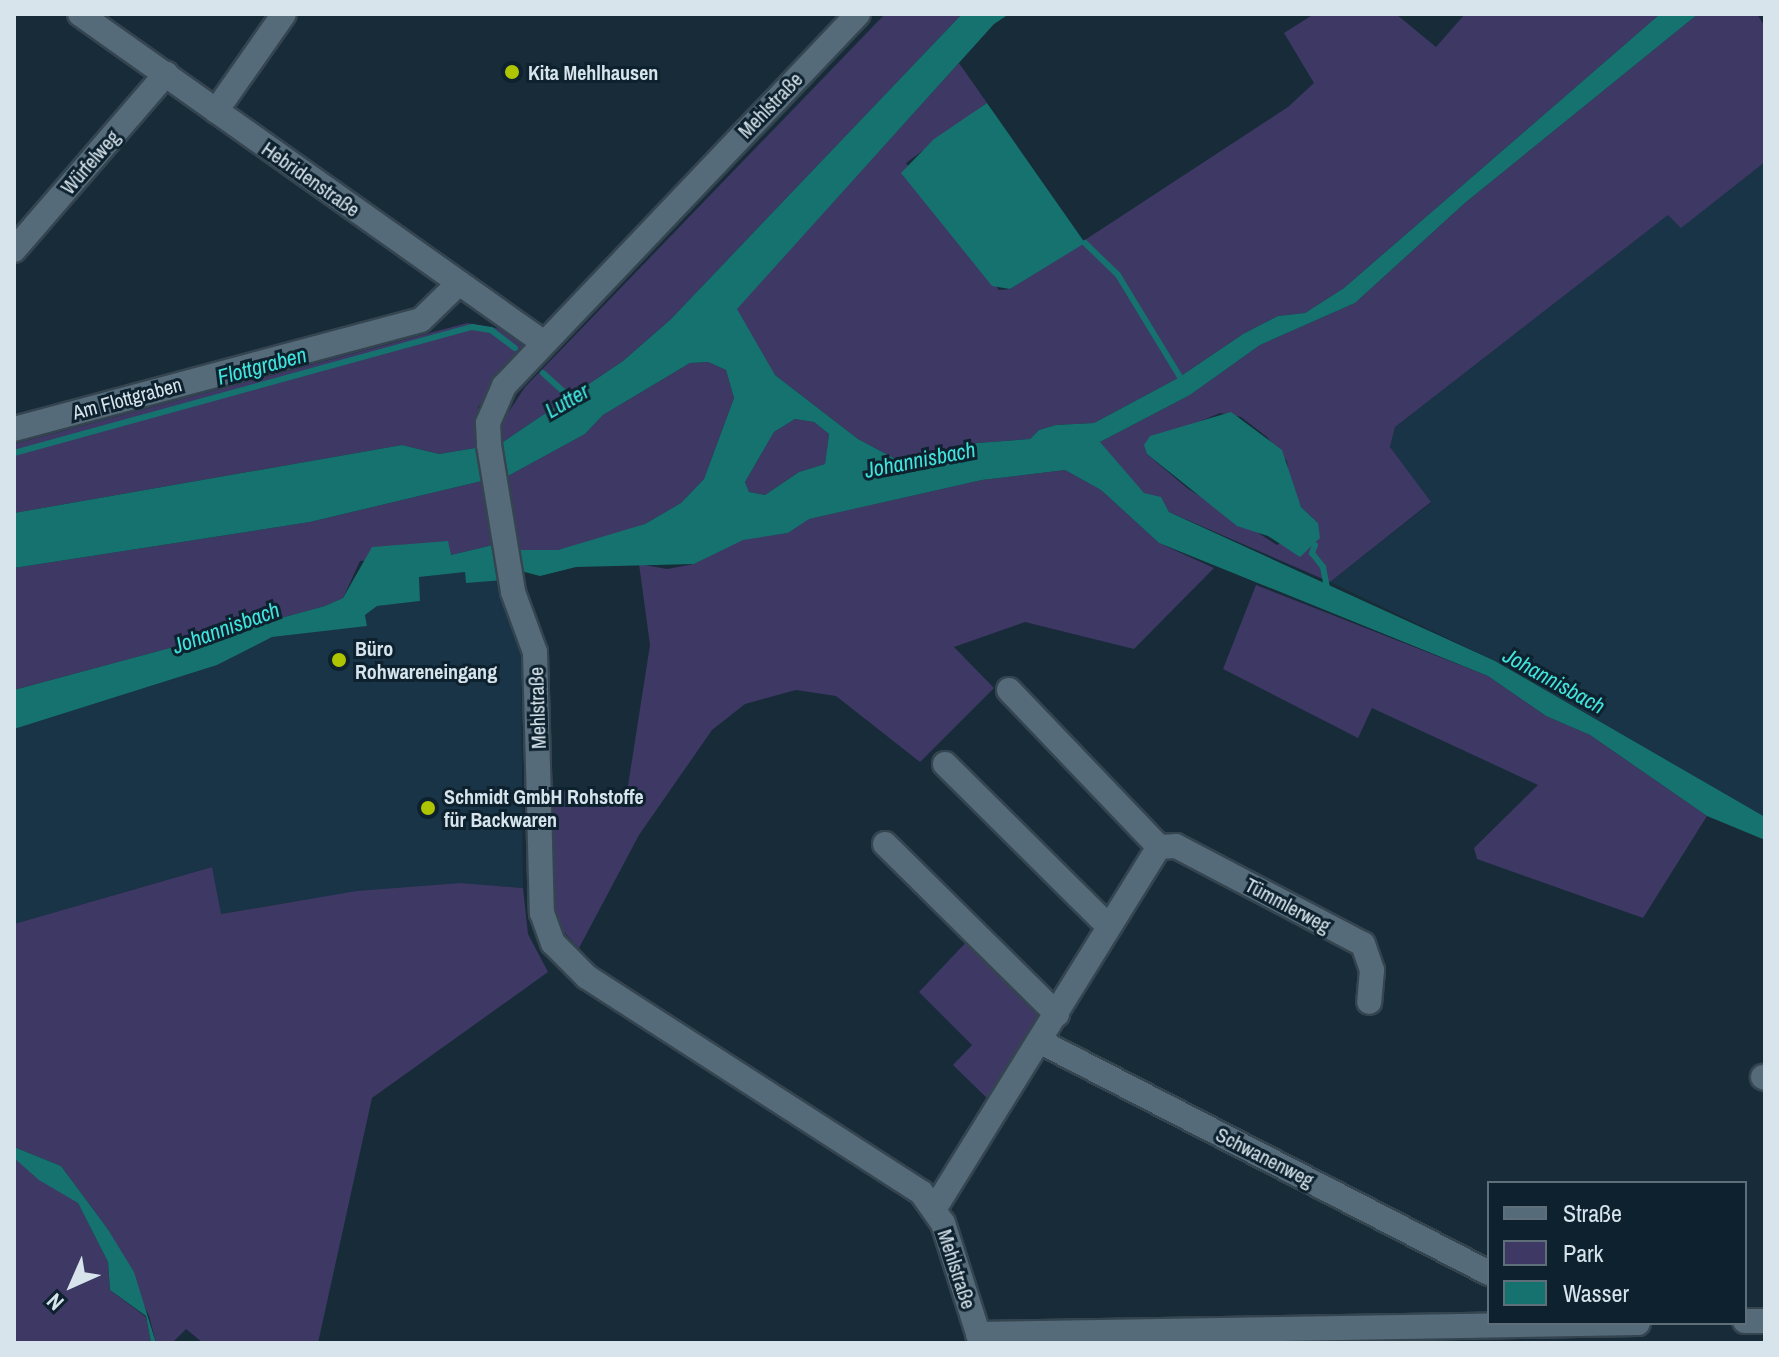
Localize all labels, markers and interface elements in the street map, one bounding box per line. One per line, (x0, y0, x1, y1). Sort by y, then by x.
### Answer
place label: Kita Mehlhausen (528, 60, 658, 84)
marker: Kita Mehlhausen (503, 63, 521, 81)
street label: Mehlstraße (733, 67, 807, 143)
street label: Würfelweg (56, 125, 124, 199)
street label: Hebridenstraße (257, 136, 365, 222)
water label: Flottgraben (215, 341, 309, 391)
street label: Am Flottgraben (70, 372, 184, 424)
water label: Lutter (540, 378, 594, 424)
water label: Johannisbach (862, 436, 978, 484)
water label: Johannisbach (169, 596, 283, 660)
place label: Büro Rohwareneingang (355, 636, 497, 683)
water label: Johannisbach (1498, 642, 1610, 720)
marker: Büro Rohwareneingang (330, 651, 348, 669)
street label: Mehlstraße (524, 667, 550, 749)
place label: Schmidt GmbH Rohstoffe für Backwaren (444, 784, 644, 831)
marker: Schmidt GmbH Rohstoffe für Backwaren (419, 799, 437, 817)
street label: Tümmlerweg (1241, 872, 1335, 938)
street label: Schwanenweg (1212, 1122, 1318, 1192)
legend (1487, 1181, 1747, 1325)
text: Straße (1563, 1197, 1622, 1229)
street label: Mehlstraße (933, 1226, 981, 1312)
text: Park (1563, 1237, 1603, 1269)
north arrow (32, 1245, 112, 1325)
text: Wasser (1563, 1277, 1629, 1309)
text: N (40, 1287, 70, 1317)

